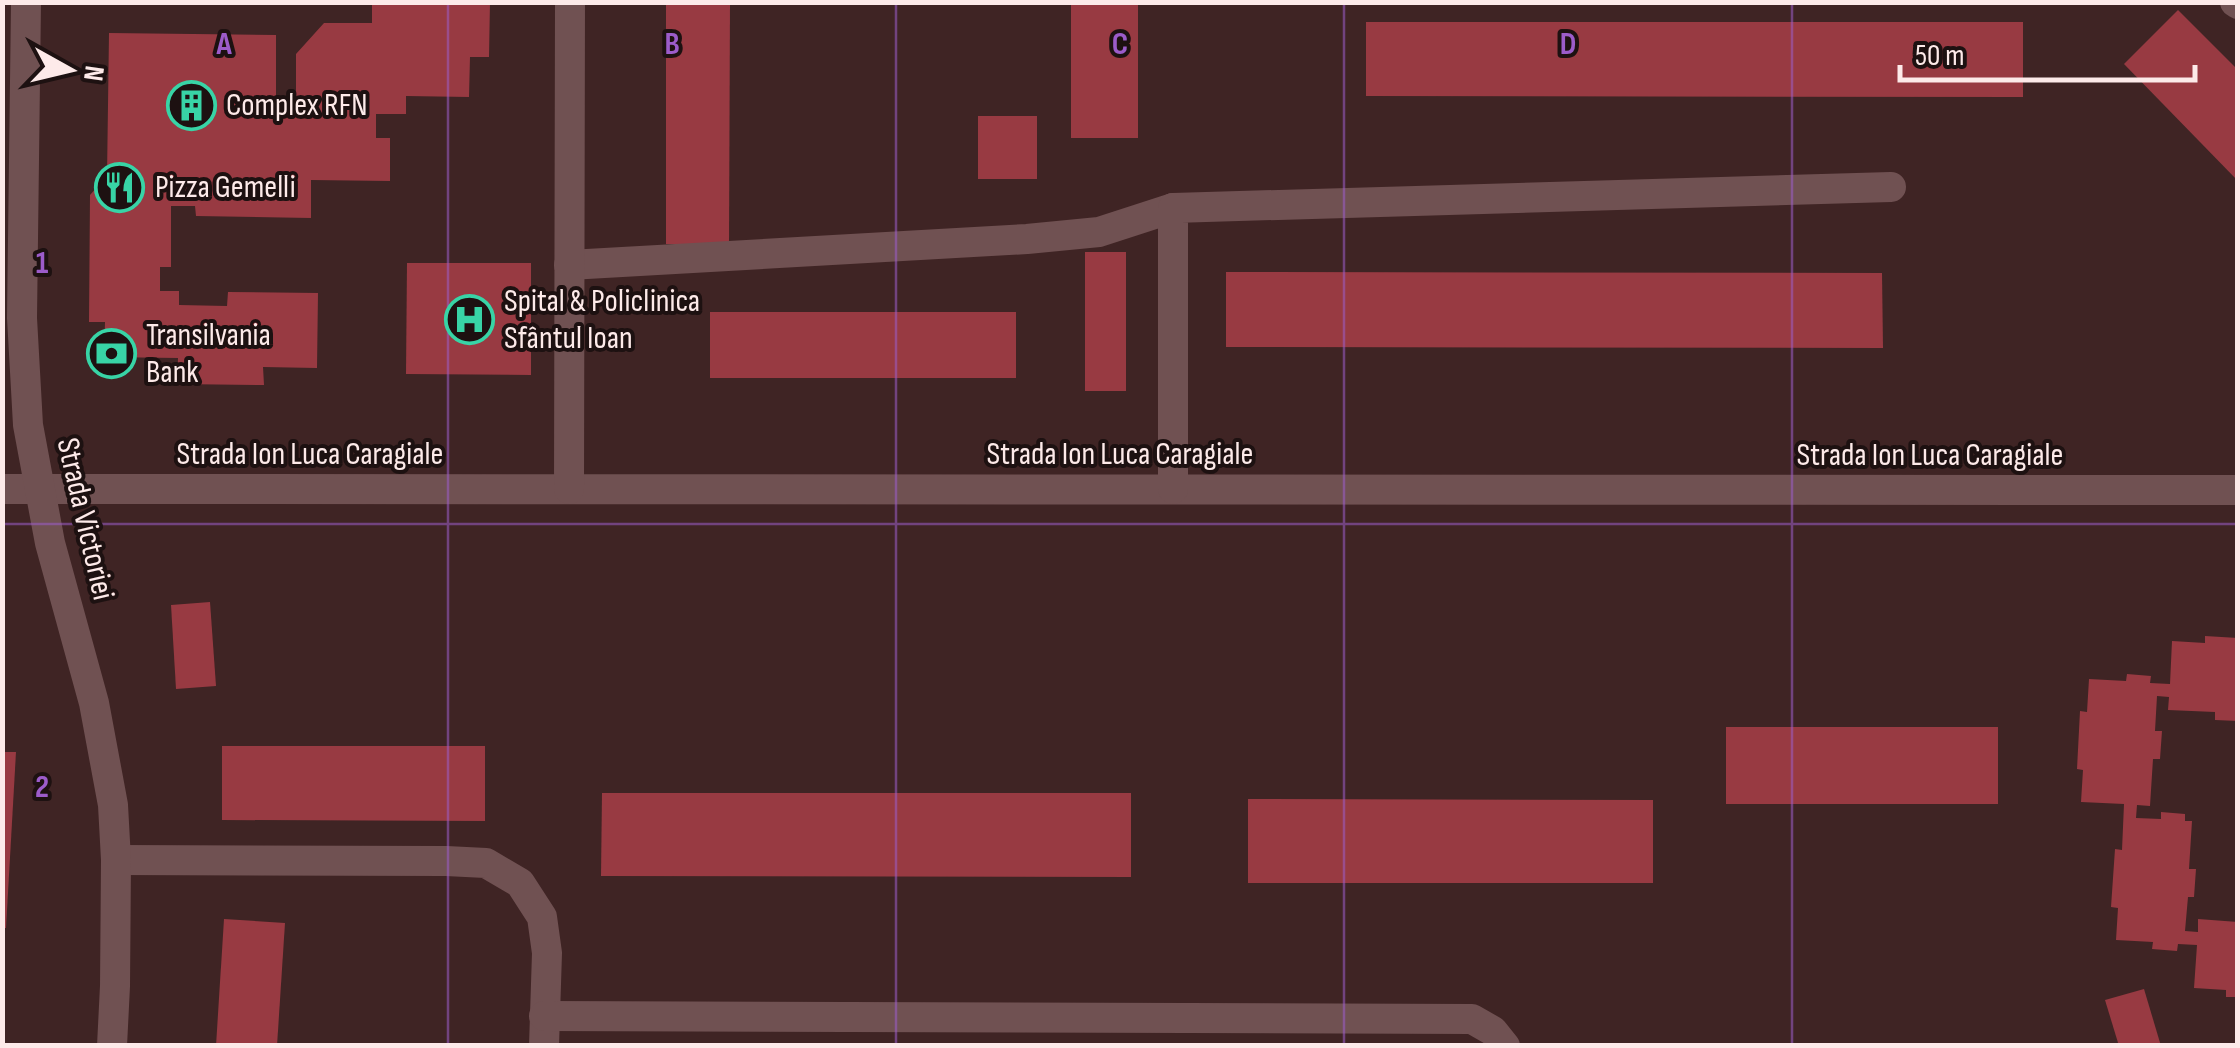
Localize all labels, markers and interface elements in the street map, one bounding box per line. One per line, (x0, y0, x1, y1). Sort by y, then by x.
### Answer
north arrow (20, 20, 120, 120)
scale bar (1900, 20, 2195, 82)
text: A (215, 25, 232, 64)
text: B (664, 25, 680, 64)
text: C (1112, 25, 1128, 64)
text: D (1560, 25, 1576, 64)
text: 50 m (1915, 38, 1964, 74)
text: N (76, 64, 111, 83)
building icon: Complex RFN (165, 79, 217, 131)
place label: Complex RFN (226, 86, 368, 125)
restaurant icon: Pizza Gemelli (94, 161, 146, 213)
place label: Pizza Gemelli (155, 168, 296, 207)
text: 1 (36, 244, 49, 283)
place label: Spital & Policlinica Sfântul Ioan (504, 282, 700, 358)
hospital icon: Spital & Policlinica Sfântul Ioan (443, 293, 495, 345)
place label: Transilvania Bank (146, 316, 271, 392)
bank icon: Transilvania Bank (85, 327, 137, 379)
street label: Strada Victoriei (47, 434, 123, 604)
street label: Strada Ion Luca Caragiale (177, 435, 443, 474)
street label: Strada Ion Luca Caragiale (987, 435, 1253, 474)
street label: Strada Ion Luca Caragiale (1797, 436, 2063, 475)
text: 2 (35, 768, 49, 807)

